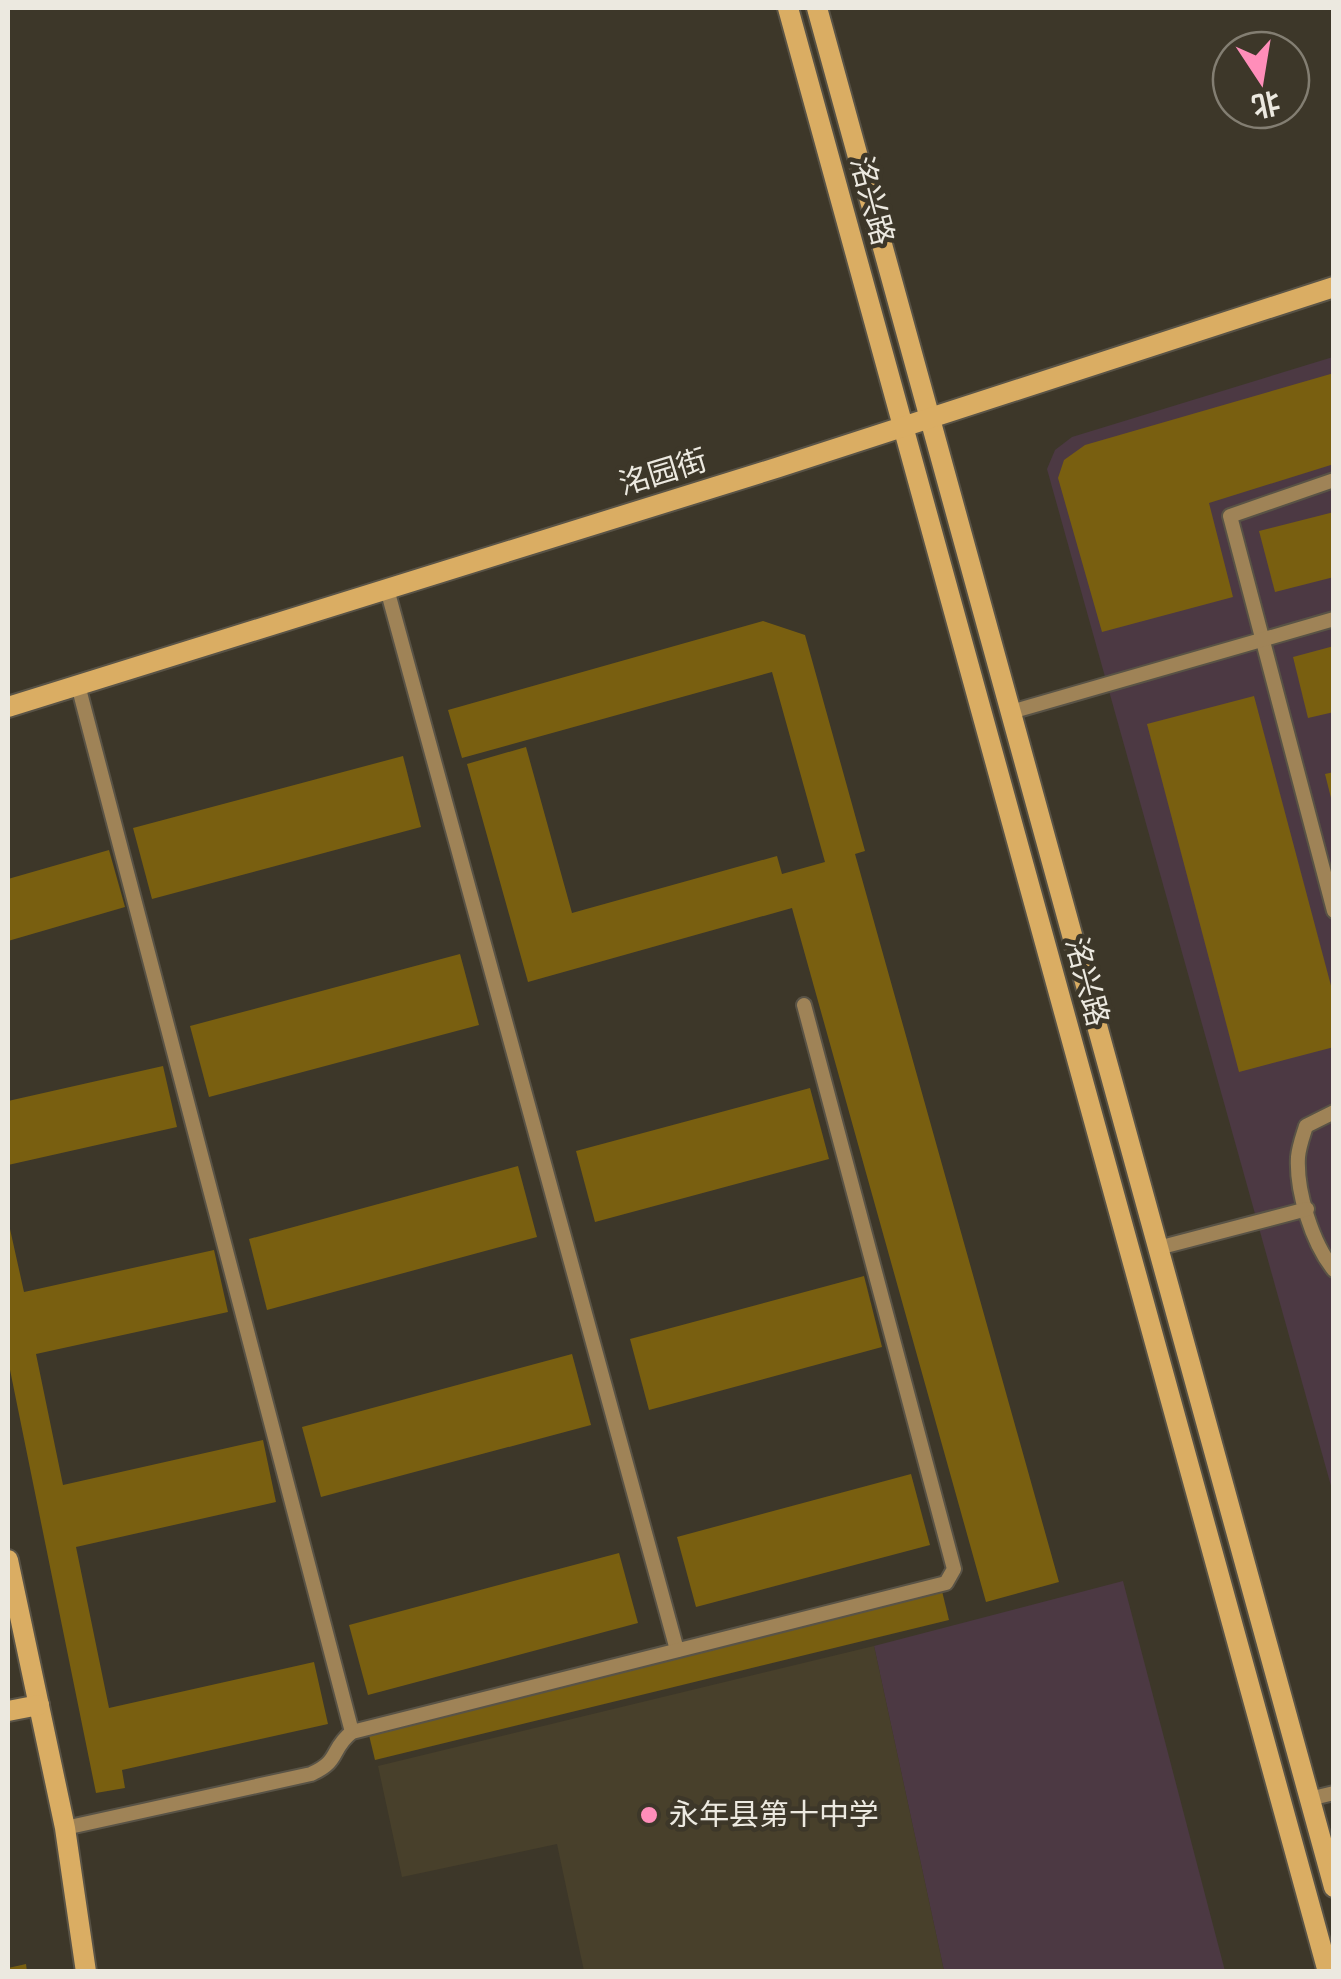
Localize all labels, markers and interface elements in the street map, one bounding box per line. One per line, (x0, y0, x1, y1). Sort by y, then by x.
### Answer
north arrow (1211, 30, 1311, 130)
text: 北 (1249, 84, 1283, 123)
street label: 洺兴路 (842, 153, 901, 249)
street label: 洺园街 (615, 442, 712, 503)
street label: 洺兴路 (1057, 934, 1116, 1030)
place label: 永年县第十中学 (669, 1797, 879, 1834)
marker: 永年县第十中学 (638, 1804, 660, 1826)

